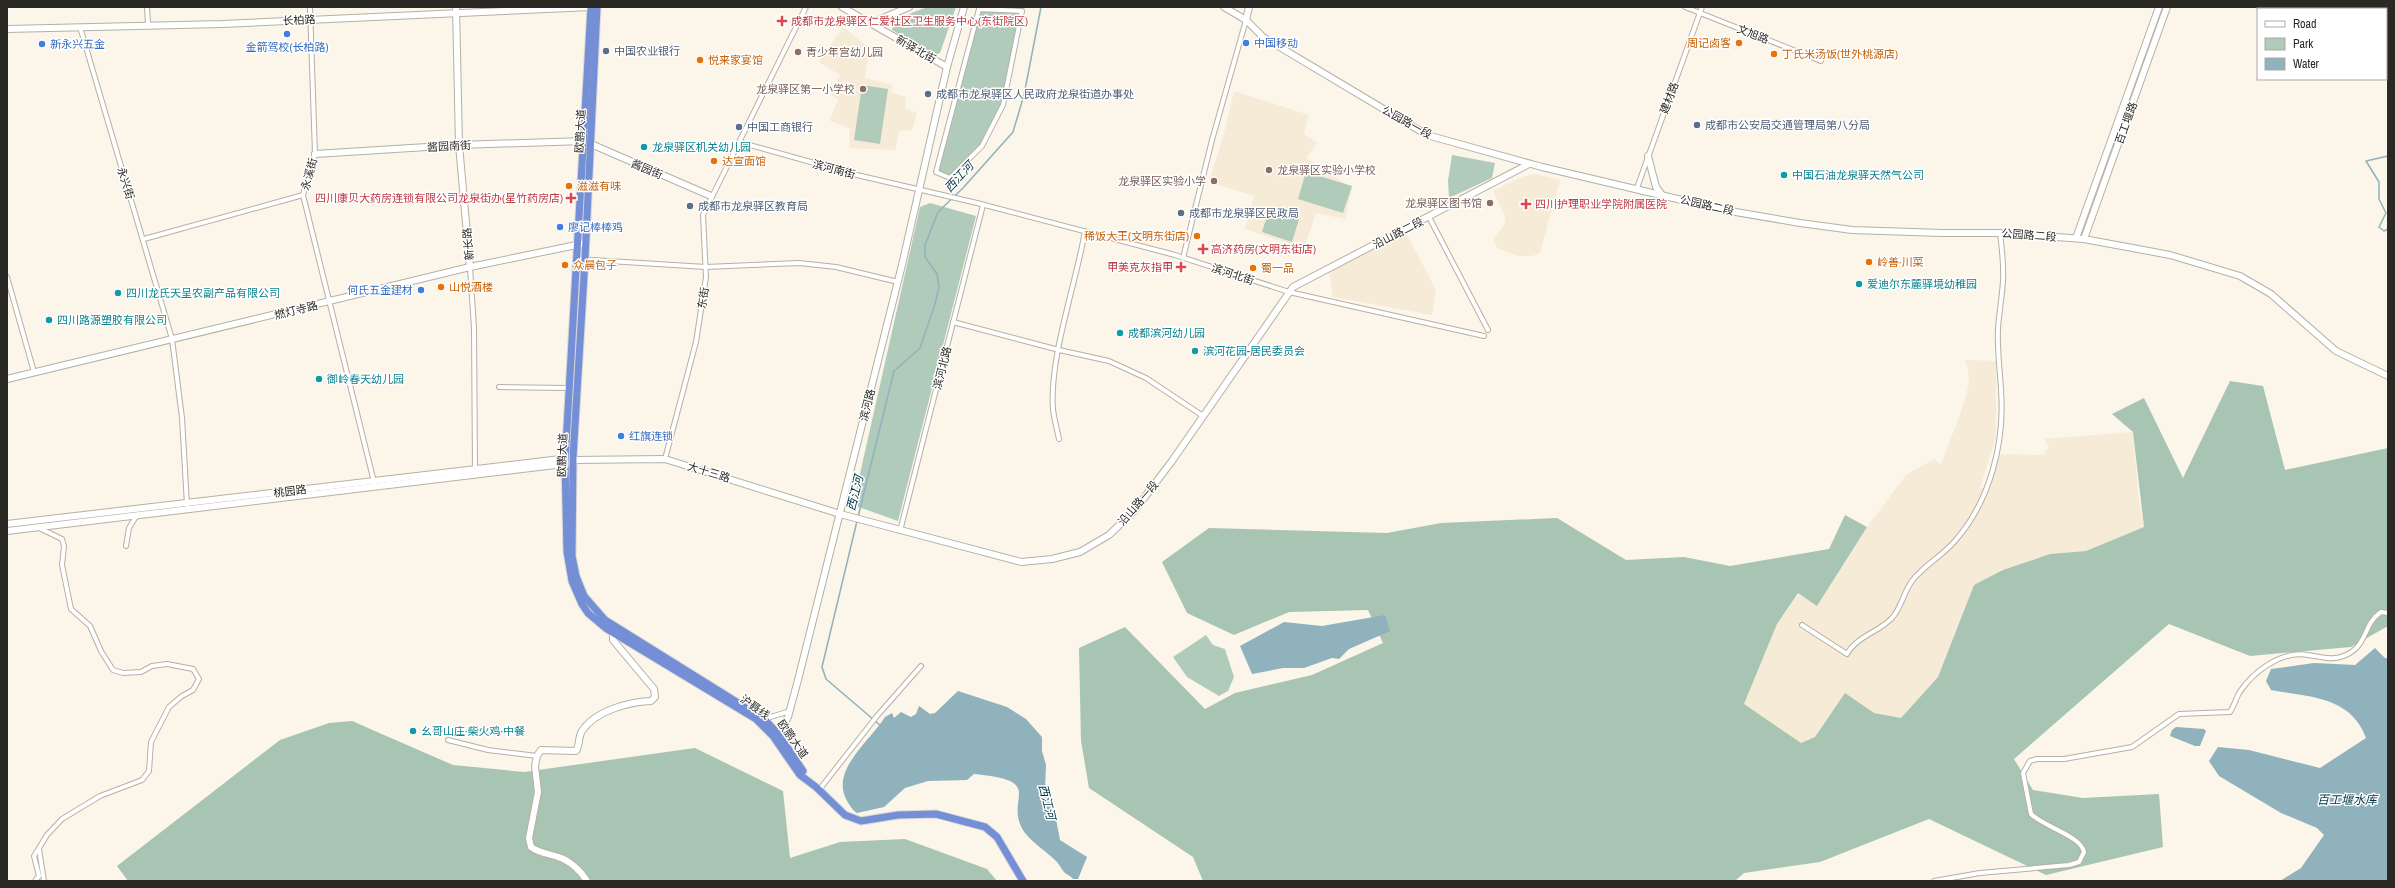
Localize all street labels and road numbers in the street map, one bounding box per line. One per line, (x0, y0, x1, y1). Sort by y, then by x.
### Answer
street label: 长柏路 (282, 12, 316, 28)
street label: 文旭路 (1735, 22, 1771, 46)
street label: 新驿北街 (893, 32, 939, 66)
street label: 建材路 (1657, 80, 1681, 116)
street label: 百工堰路 (2112, 100, 2140, 146)
street label: 公园路一段 (1380, 103, 1434, 141)
street label: 欧鹏大道 (572, 109, 588, 153)
street label: 酱园南街 (427, 138, 471, 154)
street label: 永溪街 (298, 156, 320, 192)
street label: 酱园街 (629, 156, 665, 182)
street label: 滨河南街 (811, 157, 857, 181)
street label: 永兴街 (114, 165, 138, 201)
street label: 公园路二段 (1679, 192, 1735, 218)
street label: 沿山路二段 (1370, 214, 1426, 252)
street label: 公园路二段 (2001, 226, 2057, 244)
street label: 新长路 (460, 227, 476, 261)
street label: 滨河北街 (1210, 261, 1256, 287)
street label: 东街 (694, 286, 712, 310)
street label: 燃灯寺路 (273, 298, 319, 322)
street label: 滨河北路 (930, 345, 954, 391)
street label: 滨河路 (856, 387, 878, 423)
street label: 欧鹏大道 (554, 433, 570, 477)
street label: 大十三路 (686, 459, 732, 485)
street label: 沿山路一段 (1115, 478, 1161, 528)
street label: 桃园路 (273, 482, 307, 500)
street label: 沪聂线 (737, 692, 773, 722)
street label: 欧鹏大道 (775, 717, 811, 761)

